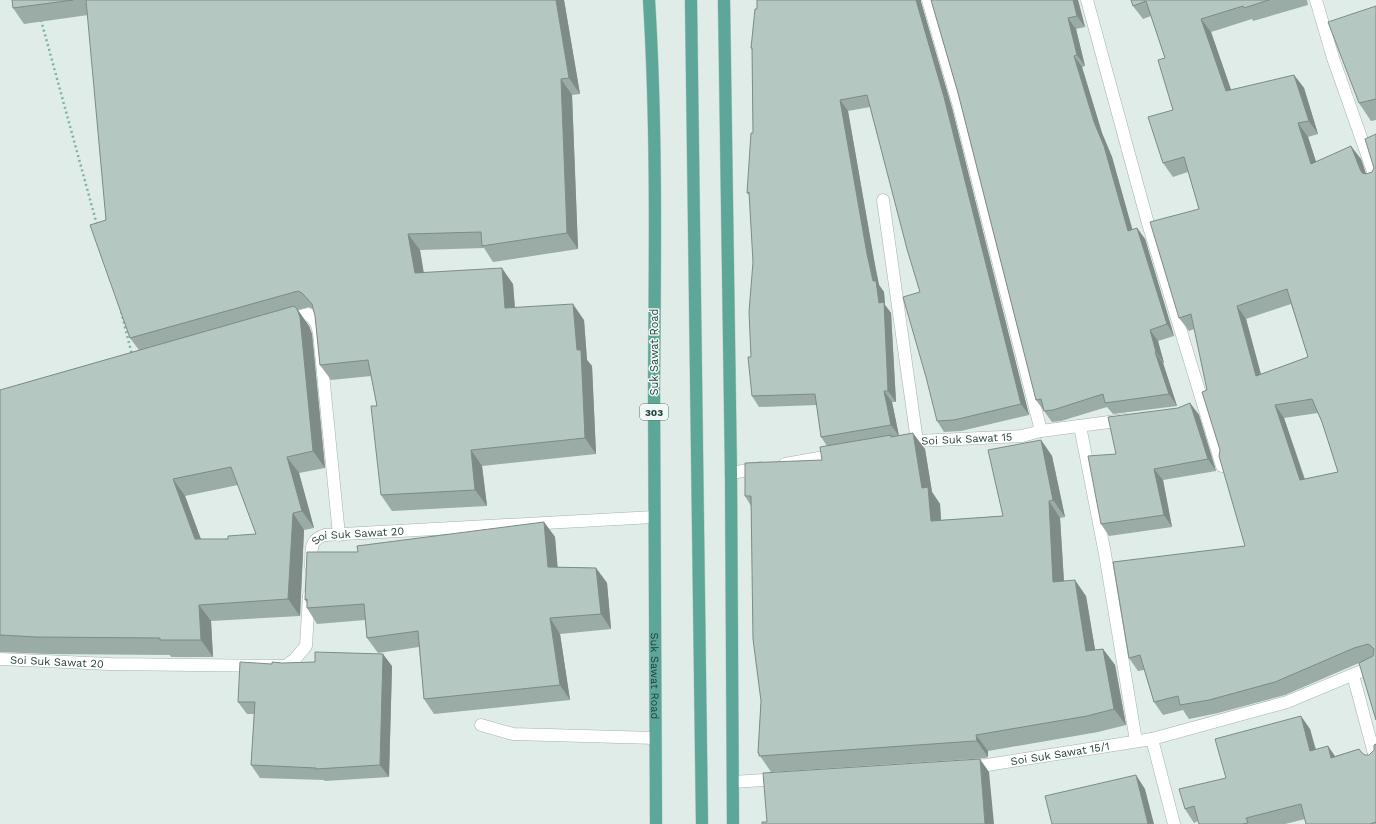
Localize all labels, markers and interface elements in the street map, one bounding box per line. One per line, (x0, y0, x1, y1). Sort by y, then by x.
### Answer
street label: Suk Sawat Road (648, 309, 661, 395)
road number: 303 (640, 404, 668, 420)
street label: Soi Suk Sawat 15 (921, 430, 1013, 447)
street label: Soi Suk Sawat 20 (308, 524, 405, 547)
street label: Suk Sawat Road (648, 632, 662, 719)
street label: Soi Suk Sawat 20 (10, 653, 104, 670)
street label: Soi Suk Sawat 15/1 (1010, 739, 1110, 768)

